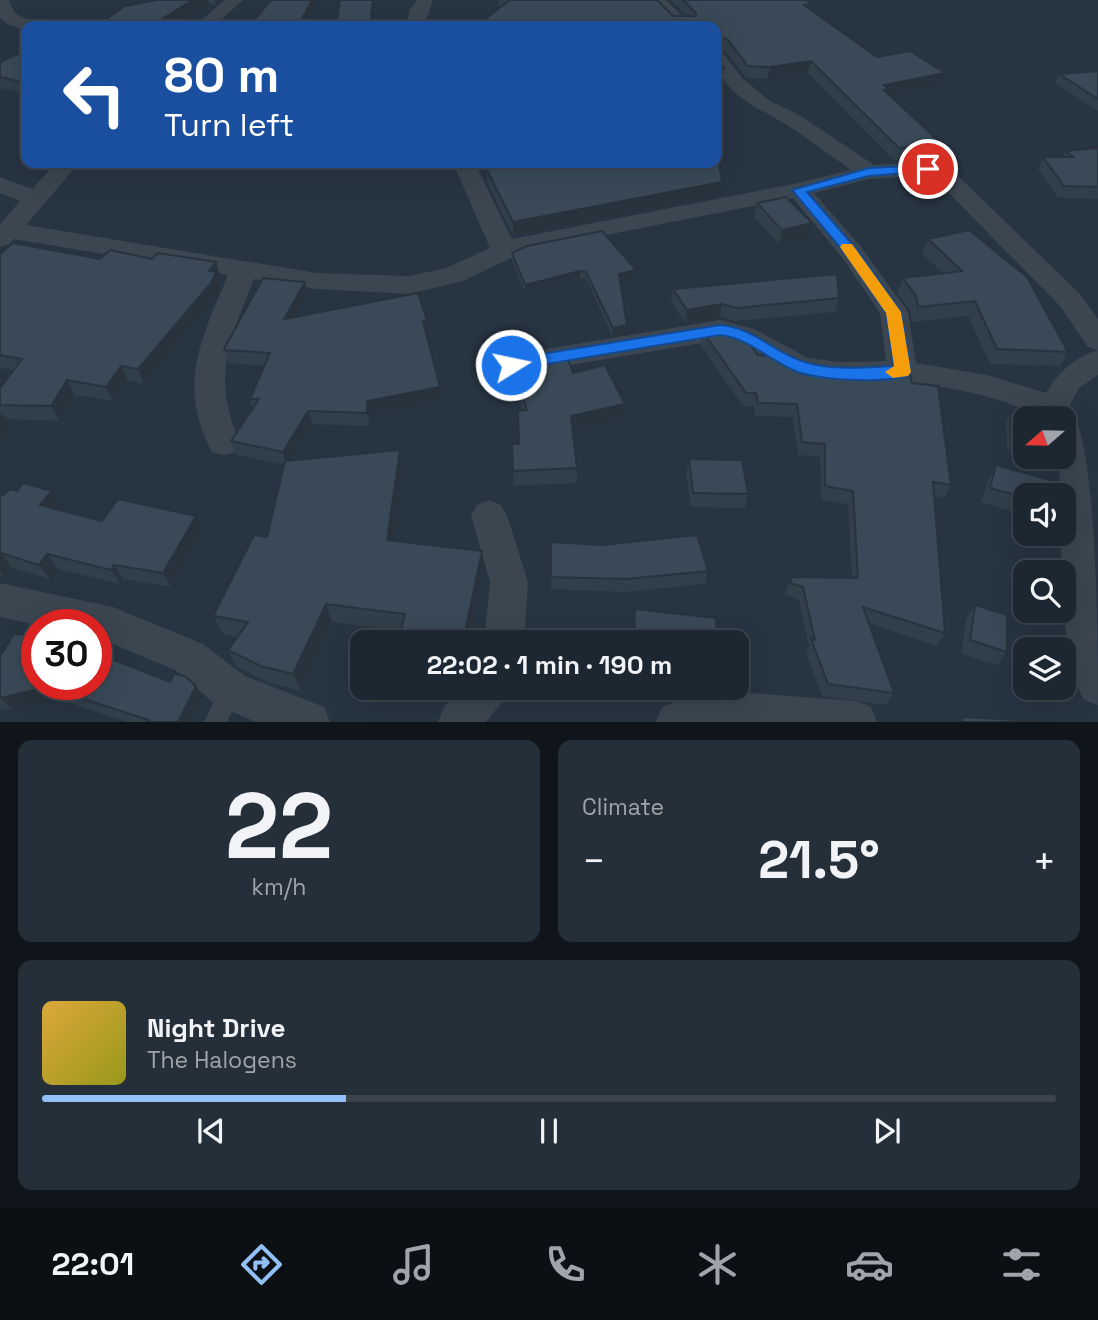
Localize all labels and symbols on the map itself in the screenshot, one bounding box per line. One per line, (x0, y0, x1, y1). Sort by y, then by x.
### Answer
pin (898, 139, 958, 199)
position arrow (474, 328, 548, 402)
north arrow (1013, 406, 1076, 469)
speed limit sign: 30 (21, 609, 112, 700)

